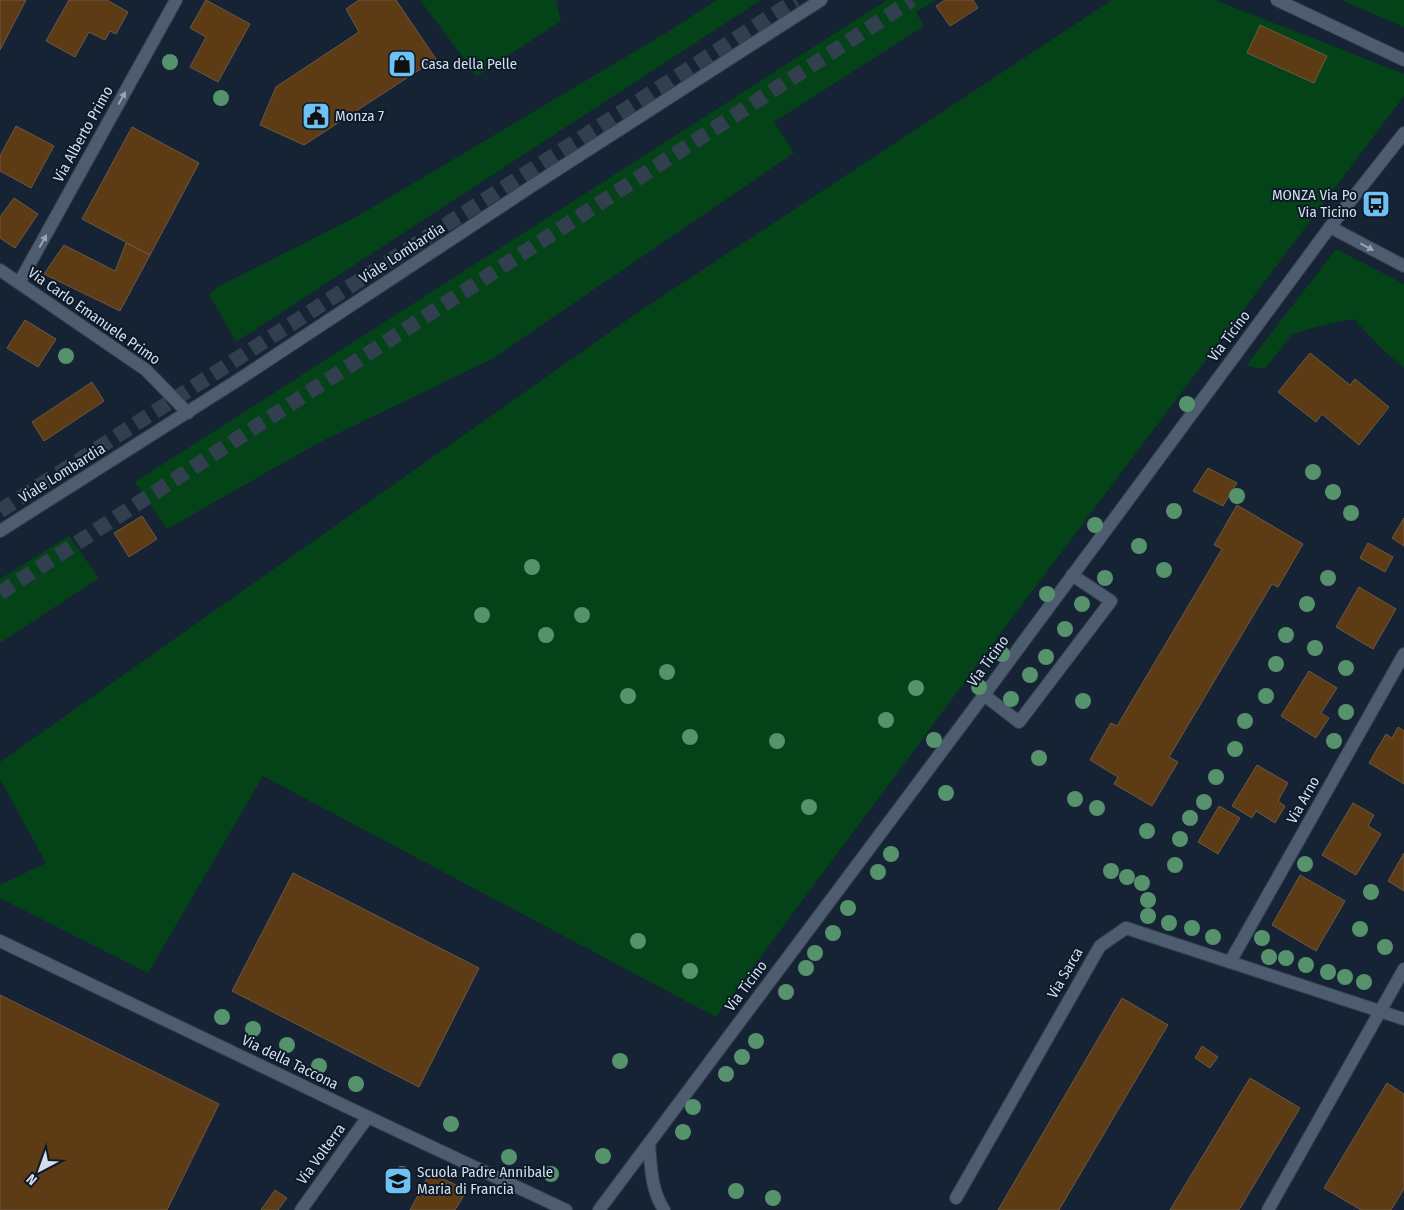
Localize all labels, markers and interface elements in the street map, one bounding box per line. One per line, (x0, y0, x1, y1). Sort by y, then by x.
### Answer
shop icon: Casa della Pelle (387, 49, 417, 79)
place label: Casa della Pelle (421, 55, 517, 73)
street label: Via Alberto Primo (49, 83, 117, 185)
one-way arrow (117, 92, 126, 105)
public building icon: Monza 7 (301, 101, 331, 131)
place label: Monza 7 (335, 107, 384, 125)
place label: MONZA Via Po Via Ticino (1272, 186, 1357, 221)
bus stop icon: MONZA Via Po Via Ticino (1361, 189, 1391, 219)
street label: Viale Lombardia (356, 219, 448, 287)
one-way arrow (39, 233, 47, 248)
one-way arrow (1360, 243, 1374, 251)
street label: Via Carlo Emanuele Primo (24, 263, 164, 369)
street label: Via Ticino (1204, 307, 1254, 365)
street label: Viale Lombardia (16, 439, 108, 507)
street label: Via Ticino (963, 632, 1013, 690)
street label: Via Arno (1283, 773, 1323, 827)
street label: Via Sarca (1043, 944, 1087, 1002)
street label: Via Ticino (721, 957, 771, 1015)
street label: Via della Taccona (239, 1031, 341, 1093)
street label: Via Volterra (293, 1120, 349, 1188)
north arrow (15, 1145, 65, 1195)
place label: Scuola Padre Annibale Maria di Francia (417, 1163, 553, 1198)
school or university icon: Scuola Padre Annibale Maria di Francia (383, 1166, 413, 1196)
text: N (23, 1170, 41, 1189)

